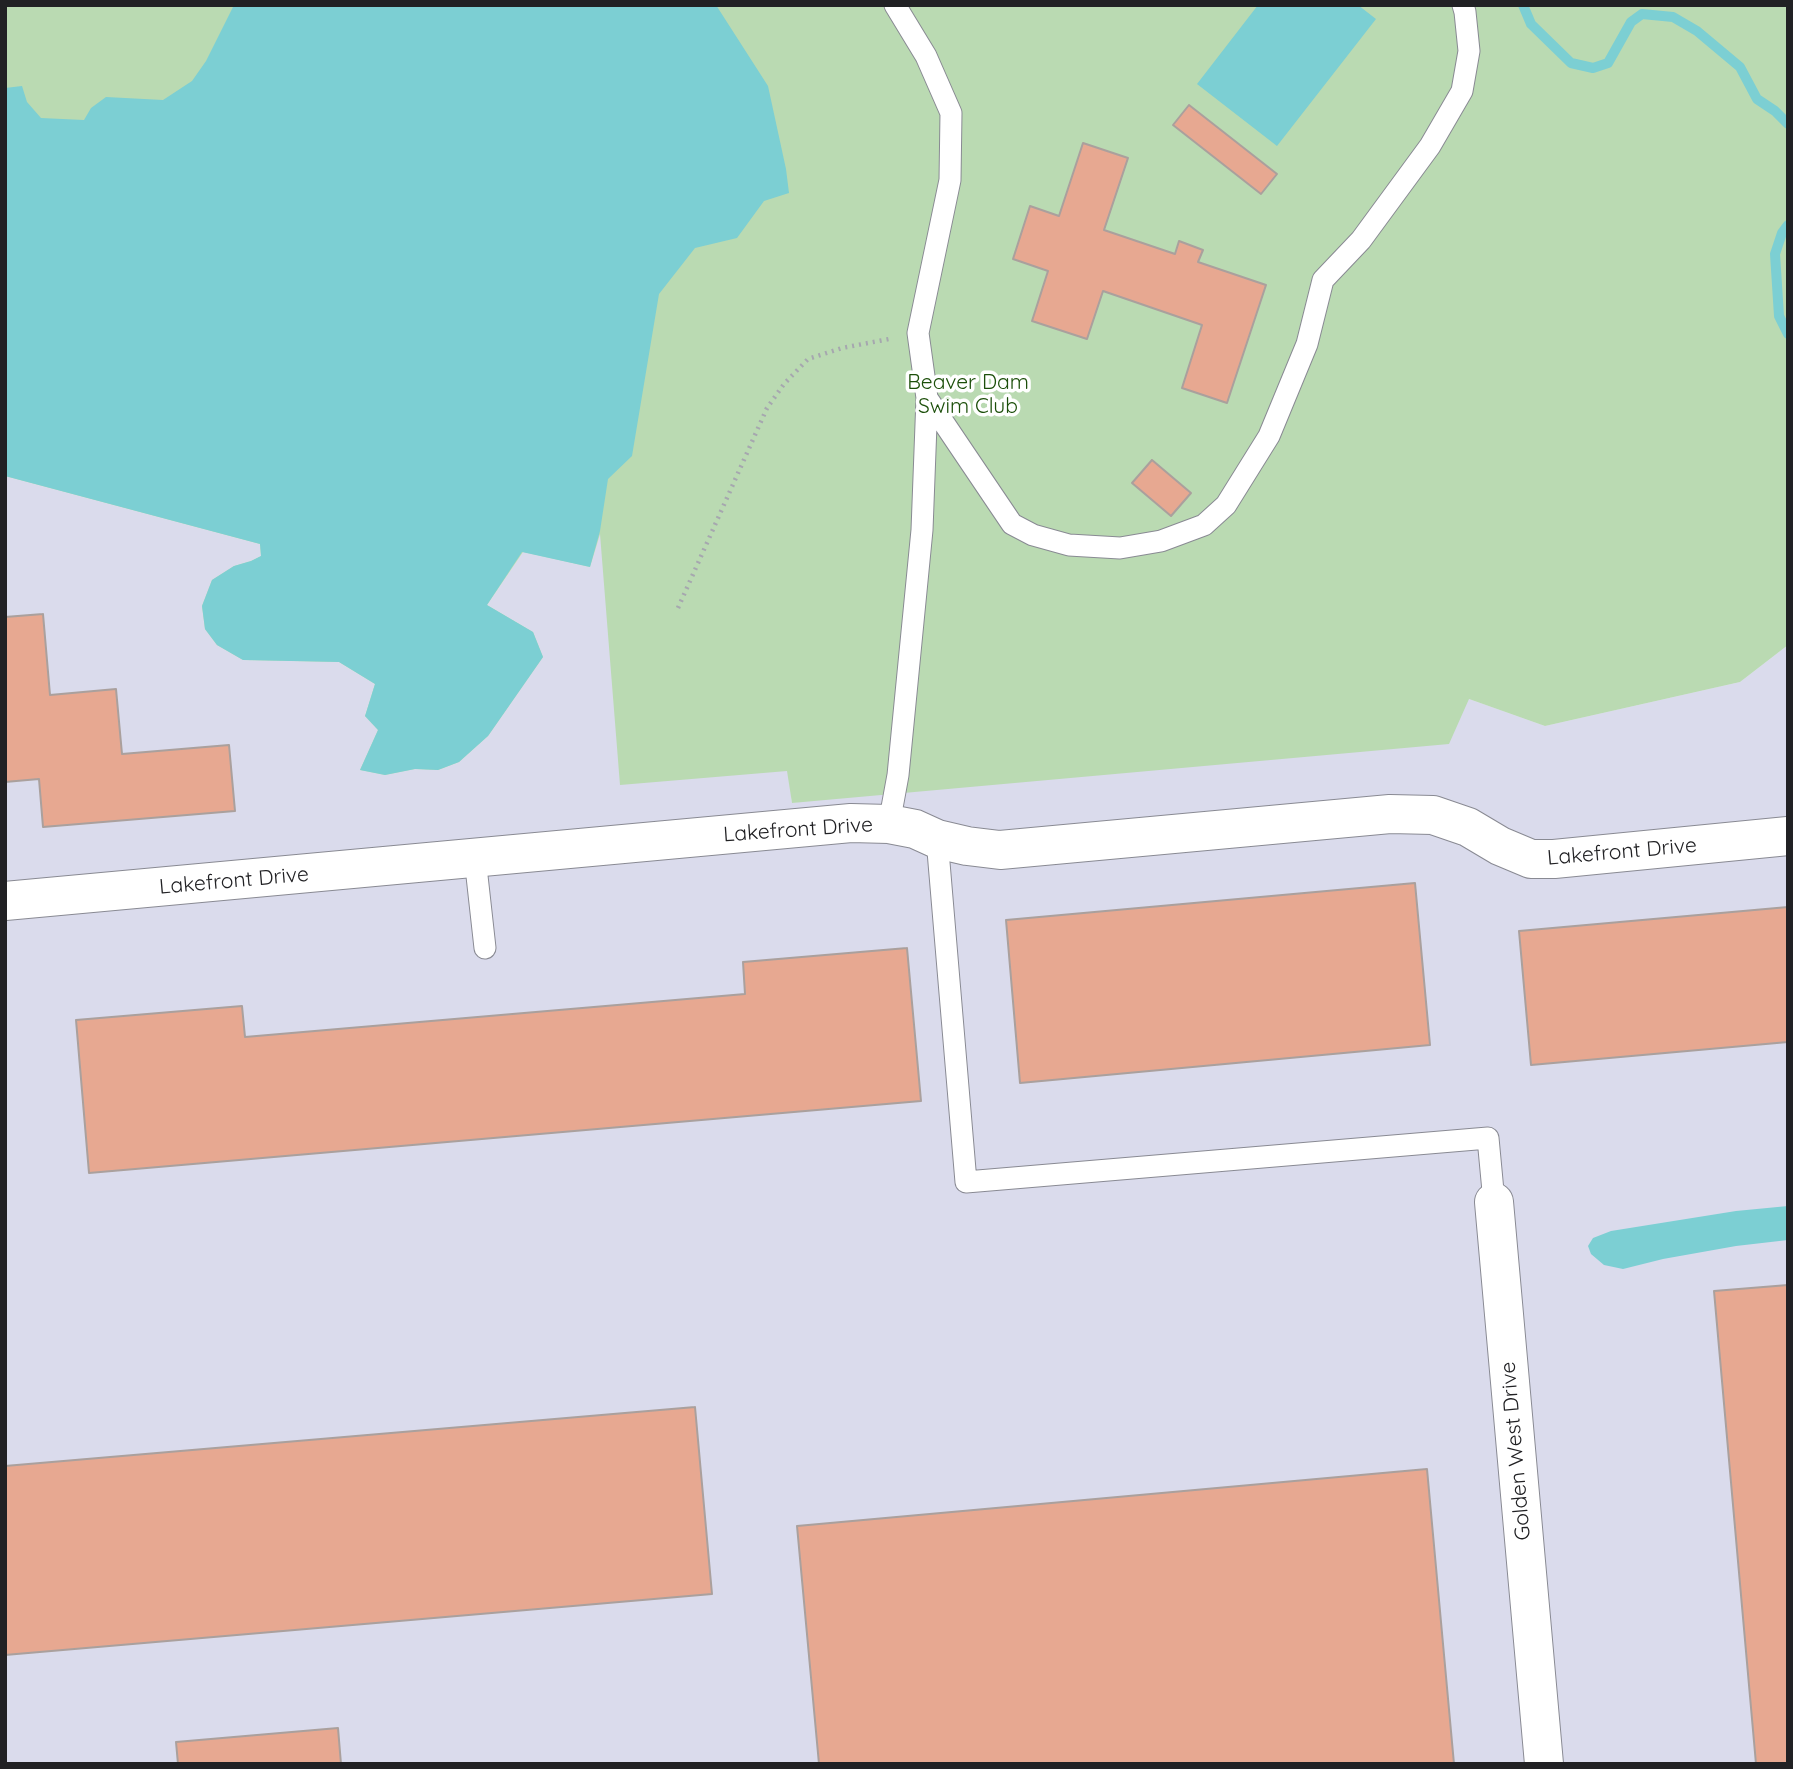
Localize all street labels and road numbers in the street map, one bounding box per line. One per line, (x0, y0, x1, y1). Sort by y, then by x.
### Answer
street label: Lakefront Drive (722, 812, 874, 848)
street label: Lakefront Drive (1546, 833, 1698, 871)
street label: Lakefront Drive (158, 862, 310, 900)
street label: Golden West Drive (1496, 1361, 1536, 1541)

